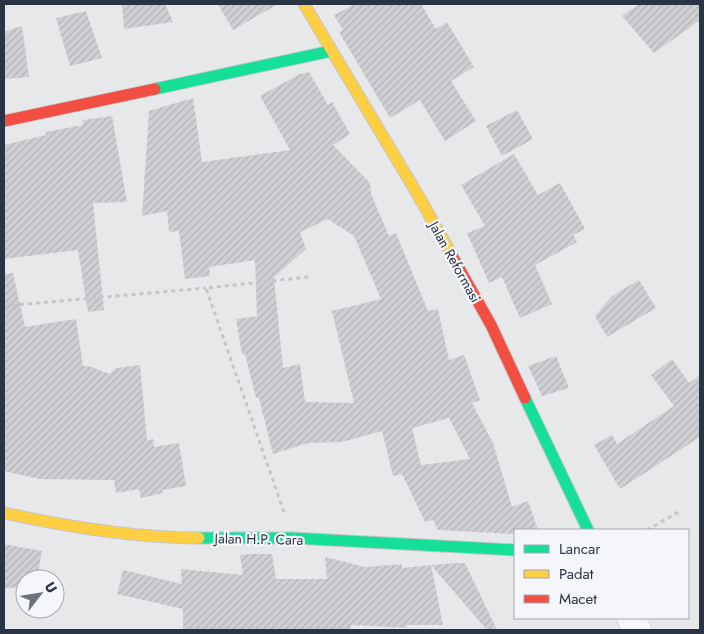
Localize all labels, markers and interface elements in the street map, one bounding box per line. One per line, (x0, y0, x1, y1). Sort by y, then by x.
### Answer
street label: Jalan Reformasi (423, 216, 486, 306)
street label: Jalan H.P. Cara (212, 528, 304, 550)
legend (514, 529, 689, 619)
text: Lancar (559, 538, 601, 560)
text: Padat (559, 563, 594, 585)
north arrow (15, 569, 65, 619)
text: U (40, 578, 62, 597)
text: Macet (559, 588, 597, 610)

